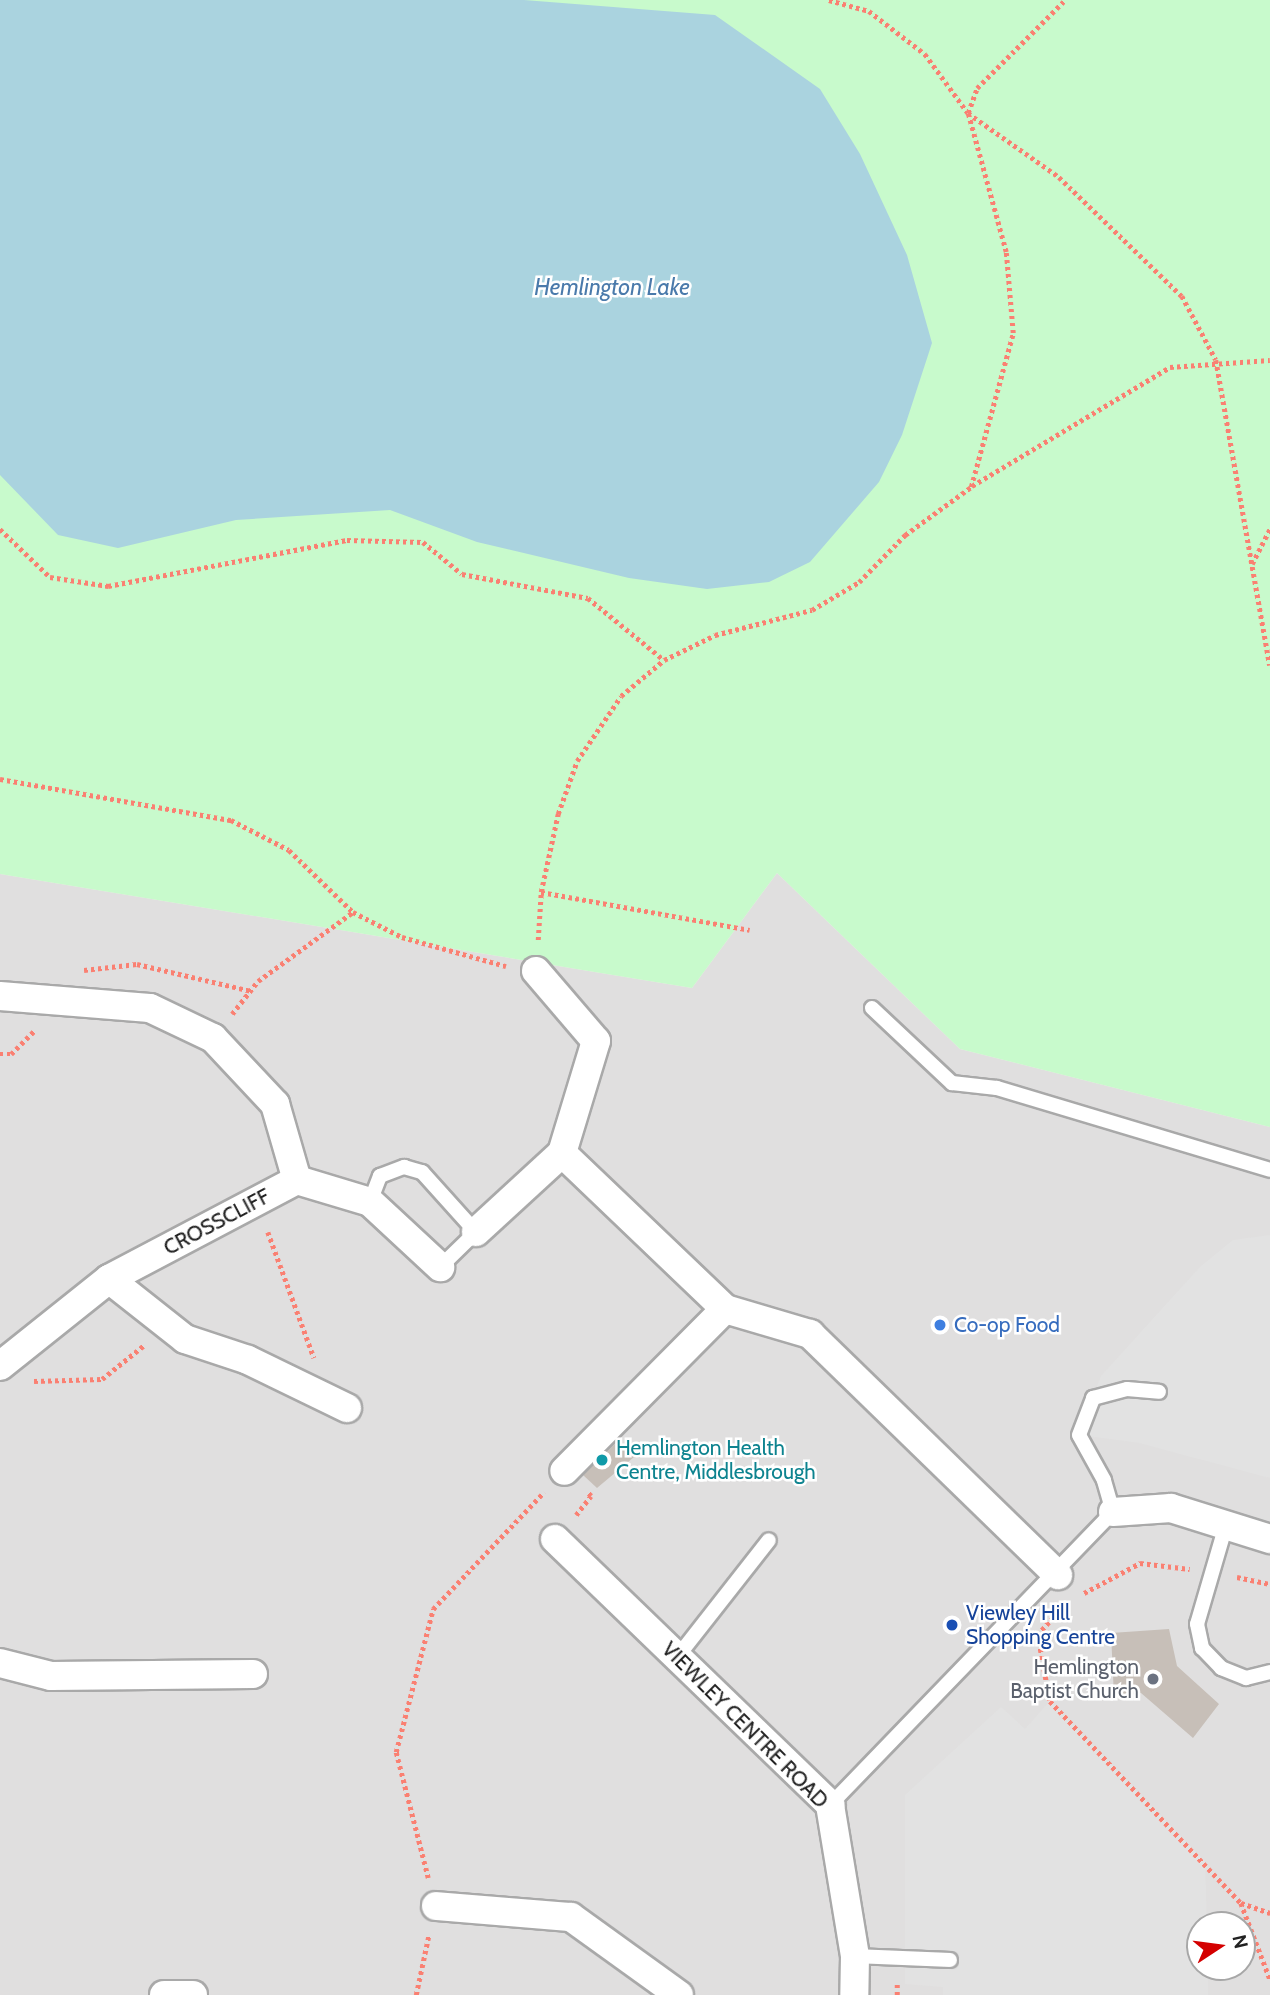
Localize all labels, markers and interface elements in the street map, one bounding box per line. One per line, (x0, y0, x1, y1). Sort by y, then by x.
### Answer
water label: Hemlington Lake (534, 273, 690, 301)
street label: CROSSCLIFF (159, 1183, 275, 1261)
place label: Co-op Food (954, 1312, 1060, 1338)
marker: Co-op Food (932, 1317, 948, 1333)
place label: Hemlington Health Centre, Middlesbrough (616, 1435, 816, 1485)
marker: Hemlington Health Centre, Middlesbrough (594, 1452, 610, 1468)
place label: Viewley Hill Shopping Centre (966, 1600, 1115, 1650)
marker: Viewley Hill Shopping Centre (944, 1617, 960, 1633)
street label: VIEWLEY CENTRE ROAD (657, 1637, 833, 1813)
place label: Hemlington Baptist Church (1010, 1654, 1139, 1704)
marker: Hemlington Baptist Church (1145, 1671, 1161, 1687)
north arrow (1186, 1911, 1256, 1981)
text: N (1227, 1932, 1253, 1951)

